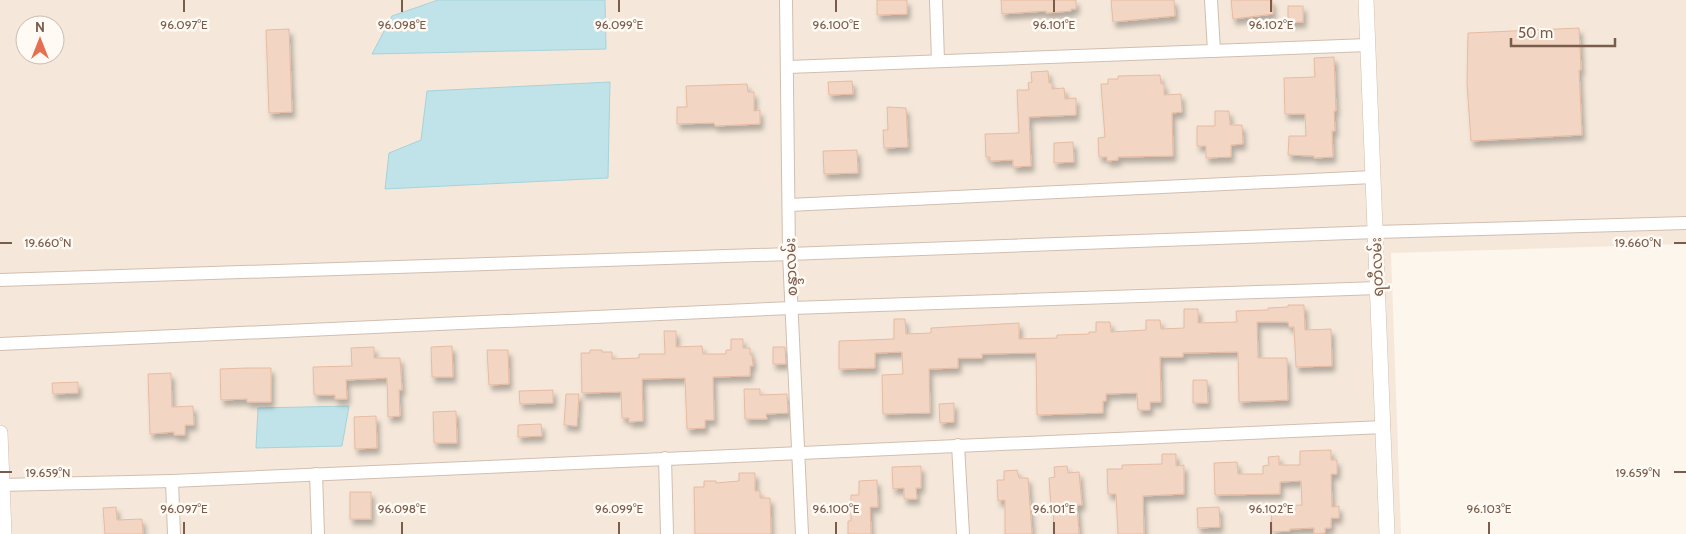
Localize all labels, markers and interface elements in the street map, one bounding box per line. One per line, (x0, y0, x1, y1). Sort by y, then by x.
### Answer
north arrow (15, 15, 65, 65)
scale bar (1511, 15, 1615, 47)
text: 96.097°E (160, 17, 208, 32)
text: 96.098°E (378, 17, 427, 32)
text: 96.099°E (595, 17, 643, 32)
text: 96.100°E (813, 17, 860, 32)
text: 96.101°E (1033, 17, 1075, 32)
text: 96.102°E (1249, 17, 1294, 32)
text: N (35, 18, 45, 36)
text: 50 m (1518, 24, 1553, 42)
text: 19.660°N (25, 235, 71, 250)
text: 19.660°N (1615, 235, 1661, 250)
street label: စန္ဒာလမ်း (780, 237, 804, 297)
street label: ရတီလမ်း (1366, 237, 1390, 297)
text: 19.659°N (25, 465, 71, 480)
text: 19.659°N (1615, 465, 1661, 480)
text: 96.097°E (160, 501, 208, 516)
text: 96.098°E (378, 501, 427, 516)
text: 96.099°E (595, 501, 643, 516)
text: 96.100°E (813, 501, 860, 516)
text: 96.101°E (1033, 501, 1075, 516)
text: 96.102°E (1249, 501, 1294, 516)
text: 96.103°E (1467, 501, 1512, 516)

